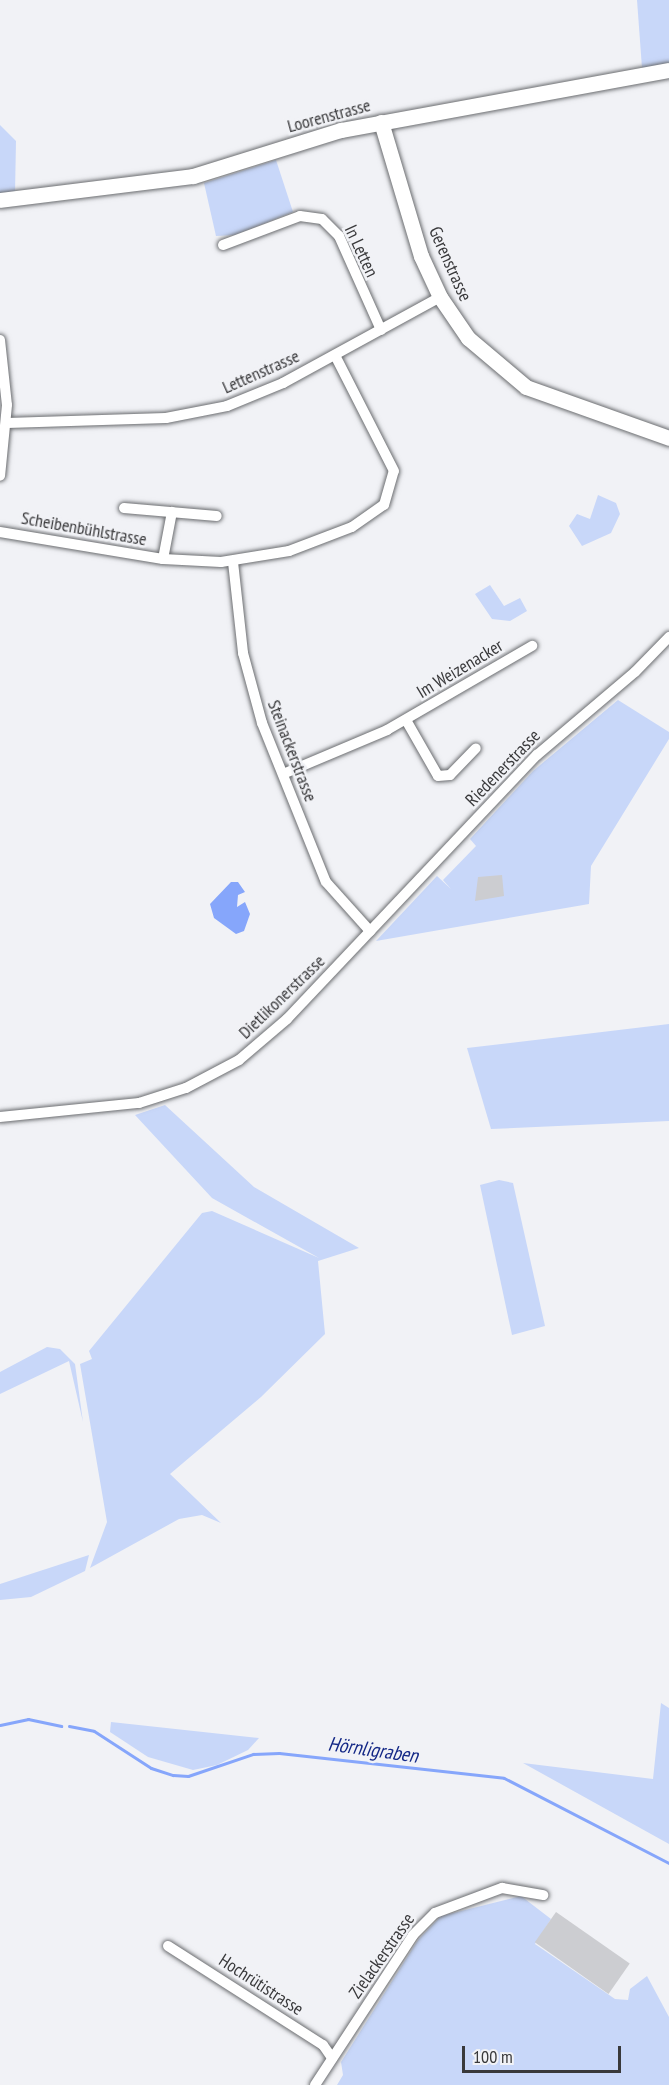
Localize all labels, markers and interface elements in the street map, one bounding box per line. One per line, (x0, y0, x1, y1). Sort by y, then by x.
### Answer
street label: Loorenstrasse (285, 95, 373, 137)
street label: In Letten (340, 221, 382, 281)
street label: Gerenstrasse (424, 223, 476, 305)
street label: Lettenstrasse (219, 345, 303, 399)
street label: Scheibenbühlstrasse (20, 507, 148, 551)
street label: Im Weizenacker (413, 635, 507, 703)
street label: Steinackerstrasse (263, 697, 321, 805)
street label: Riedenerstrasse (461, 725, 545, 811)
street label: Dietlikonerstrasse (234, 951, 330, 1043)
water label: Hörnligraben (327, 1732, 419, 1768)
street label: Zielackerstrasse (345, 1909, 419, 2003)
street label: Hochrütistrasse (215, 1950, 307, 2020)
scale bar (465, 2034, 624, 2072)
text: 100 m (473, 2045, 513, 2068)

